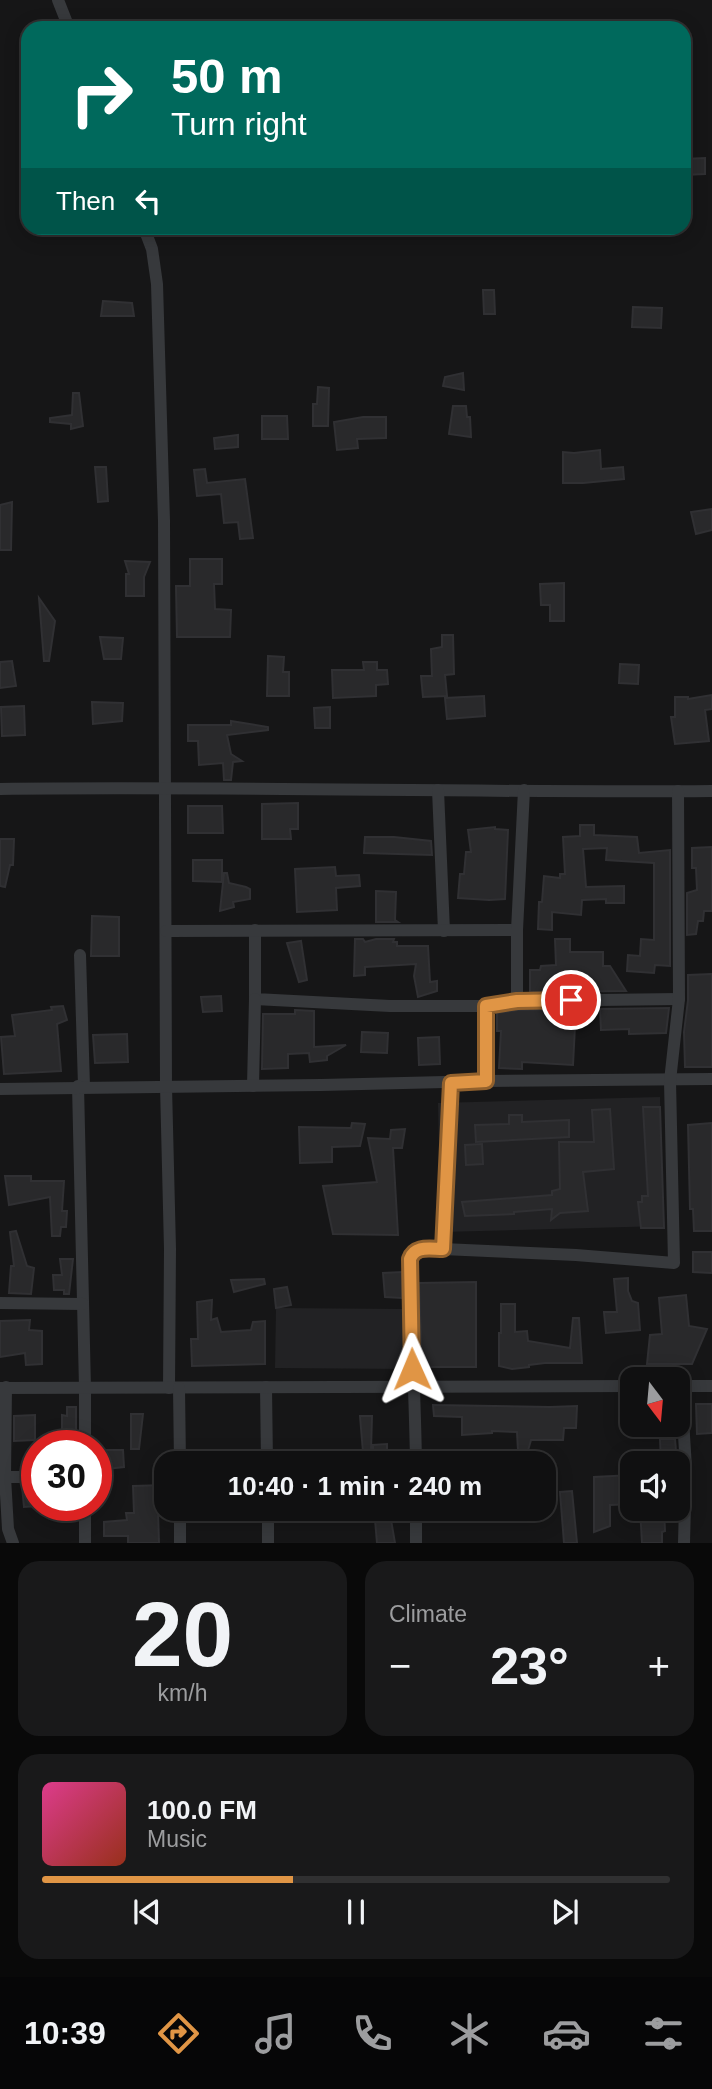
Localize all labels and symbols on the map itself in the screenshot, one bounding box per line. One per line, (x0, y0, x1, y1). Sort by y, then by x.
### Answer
pin (541, 970, 601, 1030)
position arrow (375, 1332, 449, 1406)
north arrow (620, 1367, 690, 1437)
speed limit sign: 30 (21, 1430, 112, 1521)

